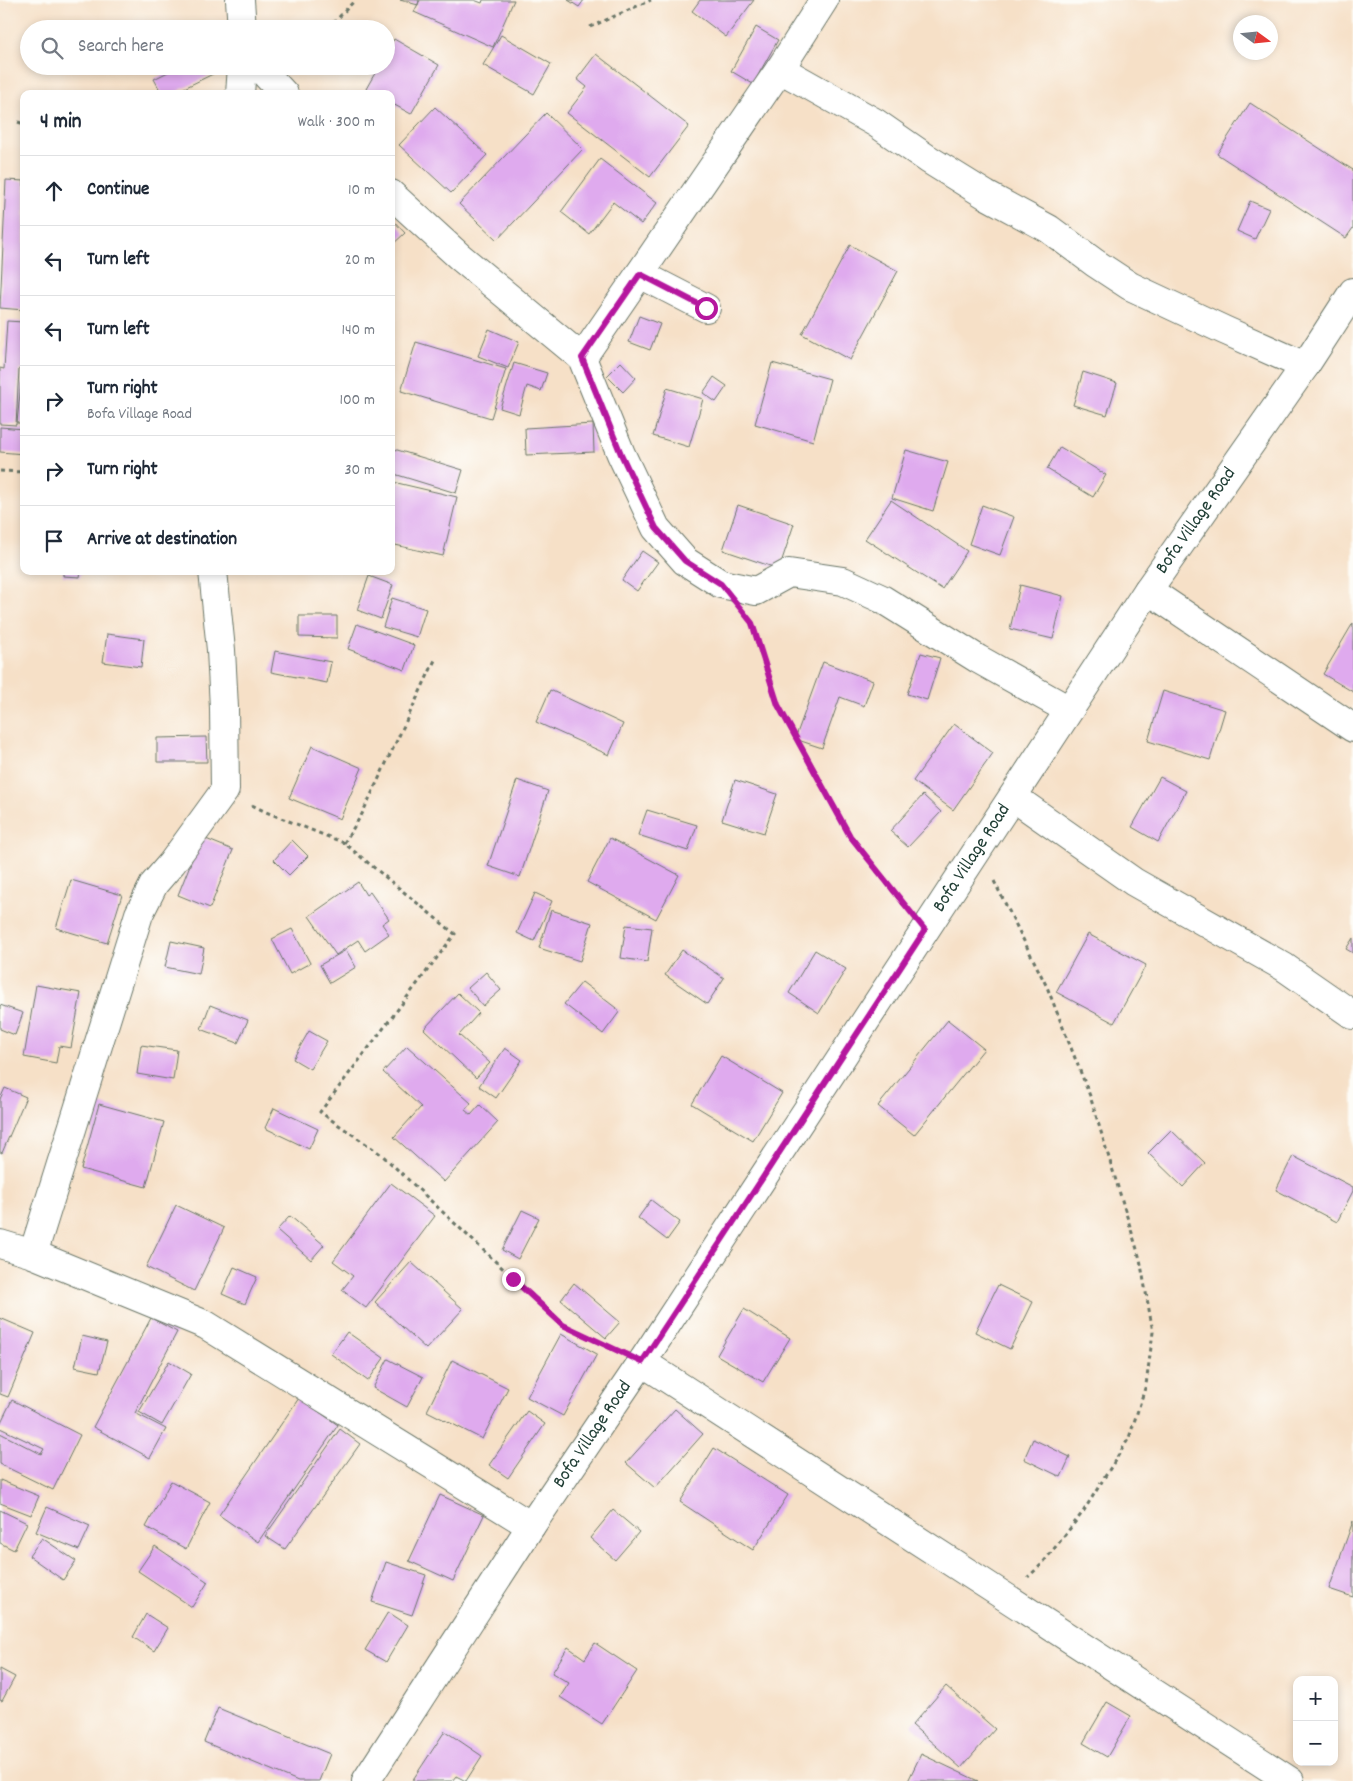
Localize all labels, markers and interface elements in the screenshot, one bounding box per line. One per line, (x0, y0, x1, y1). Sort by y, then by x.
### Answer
north arrow (1233, 15, 1278, 60)
search box (20, 20, 395, 75)
icon: search (38, 34, 66, 62)
text: Search here (78, 34, 164, 61)
text: 4 min (40, 108, 82, 138)
text: Walk · 300 m (298, 111, 375, 134)
icon: ahead (40, 177, 68, 205)
text: Continue (87, 177, 149, 204)
text: 10 m (348, 179, 375, 202)
icon: left (40, 247, 68, 275)
text: Turn left (87, 247, 150, 274)
text: 20 m (345, 249, 375, 272)
route start (695, 297, 718, 320)
icon: left (40, 317, 68, 345)
text: Turn left (87, 317, 150, 344)
text: 140 m (341, 319, 375, 342)
text: Turn right (87, 376, 158, 403)
icon: right (40, 387, 68, 415)
text: 100 m (339, 389, 375, 412)
text: Bofa Village Road (87, 403, 192, 426)
icon: right (40, 457, 68, 485)
text: Turn right (87, 457, 158, 484)
text: 30 m (345, 459, 375, 482)
street label: Bofa Village Road (1149, 462, 1243, 580)
icon: arrive (40, 527, 68, 555)
text: Arrive at destination (87, 527, 237, 554)
street label: Bofa Village Road (927, 799, 1018, 918)
route end (502, 1268, 525, 1291)
street label: Bofa Village Road (547, 1375, 639, 1494)
map controls (1293, 1676, 1338, 1766)
button: + (1293, 1676, 1338, 1721)
button: − (1293, 1721, 1338, 1766)

